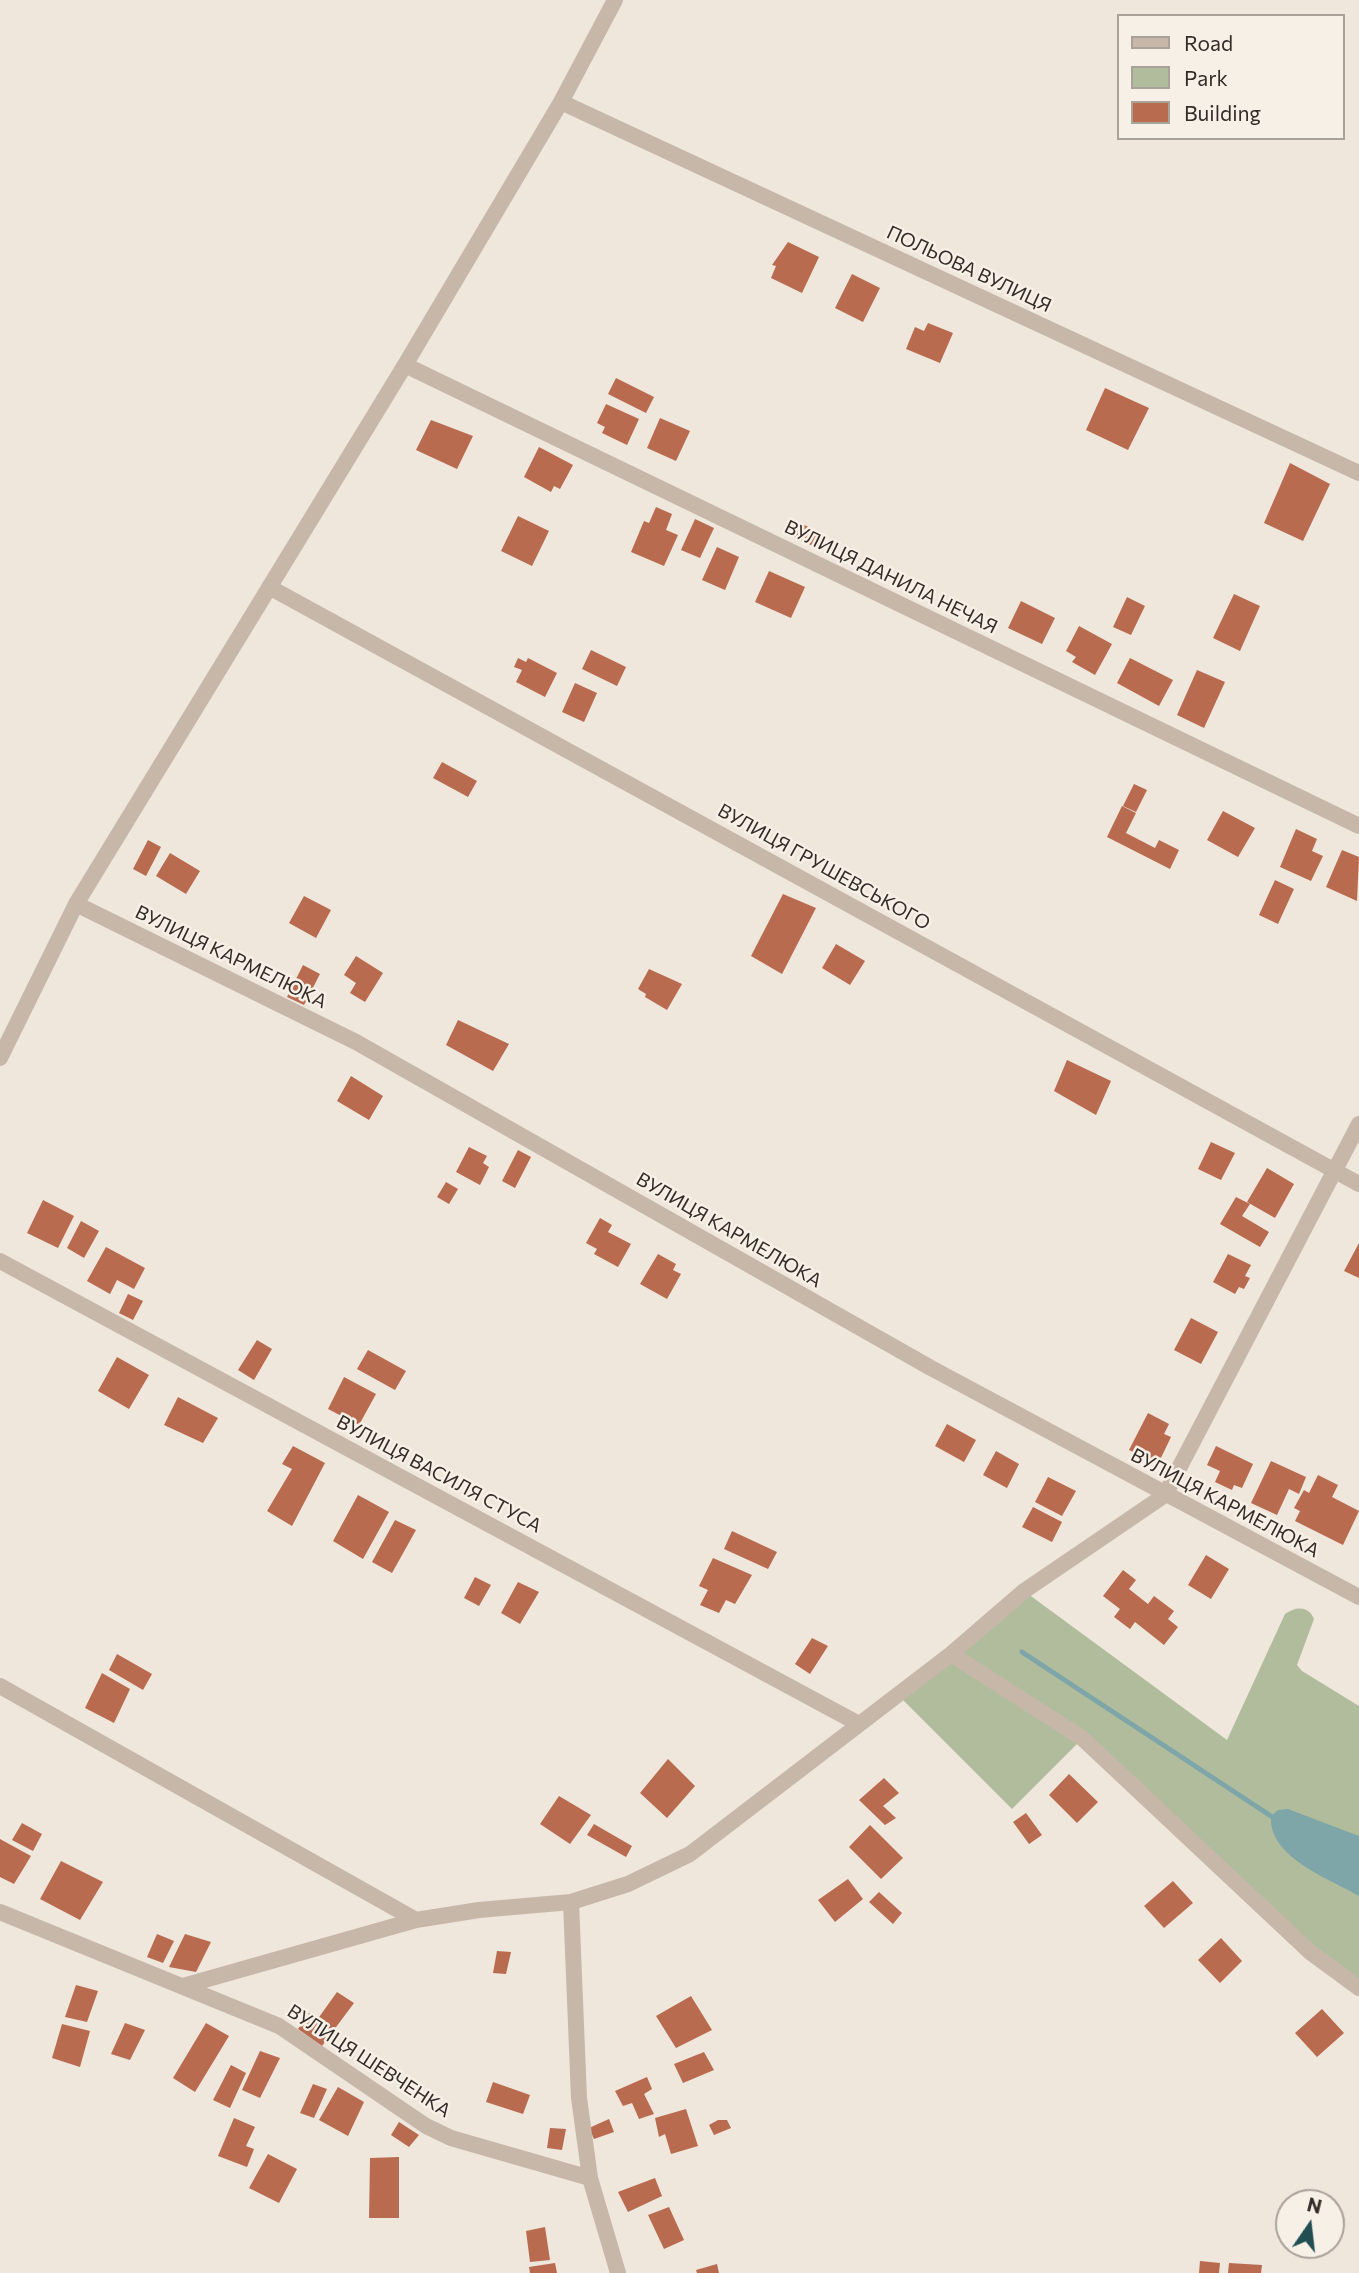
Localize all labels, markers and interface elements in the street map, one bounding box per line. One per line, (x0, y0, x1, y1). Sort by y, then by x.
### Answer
legend (1118, 14, 1345, 140)
text: Road (1184, 30, 1233, 55)
text: Park (1184, 65, 1228, 90)
text: Building (1184, 100, 1261, 125)
street label: ПОЛЬОВА ВУЛИЦЯ (883, 221, 1055, 317)
street label: ВУЛИЦЯ ДАНИЛА НЕЧАЯ (781, 515, 1001, 639)
street label: ВУЛИЦЯ ГРУШЕВСЬКОГО (714, 799, 934, 935)
street label: ВУЛИЦЯ КАРМЕЛЮКА (132, 901, 330, 1013)
street label: ВУЛИЦЯ КАРМЕЛЮКА (632, 1168, 826, 1292)
street label: ВУЛИЦЯ ВАСИЛЯ СТУСА (333, 1410, 545, 1538)
street label: ВУЛИЦЯ КАРМЕЛЮКА (1127, 1444, 1323, 1562)
street label: ВУЛИЦЯ ШЕВЧЕНКА (283, 2000, 455, 2122)
north arrow (1275, 2189, 1345, 2259)
text: N (1305, 2192, 1324, 2218)

